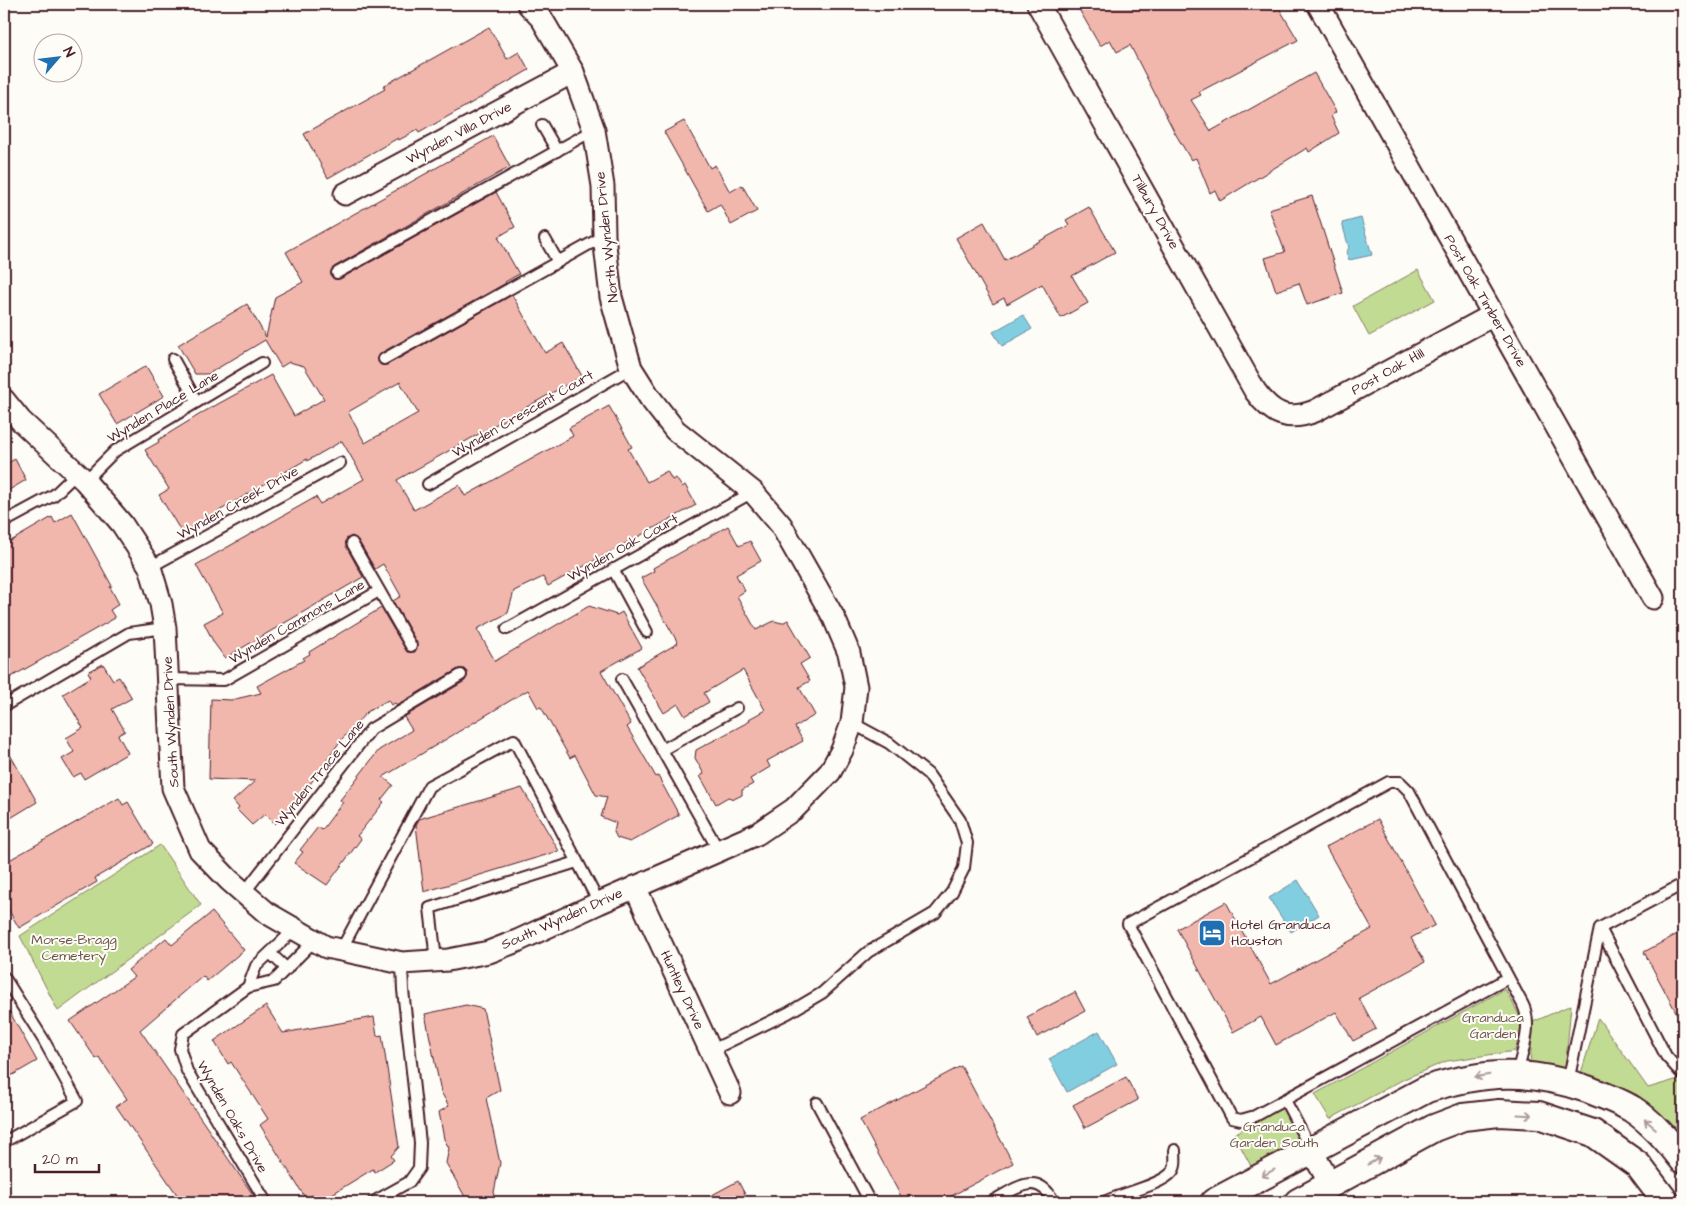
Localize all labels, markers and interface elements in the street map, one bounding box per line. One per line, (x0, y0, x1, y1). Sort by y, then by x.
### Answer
north arrow (32, 32, 82, 82)
text: N (58, 44, 80, 61)
street label: Wynden Villa Drive (403, 97, 516, 169)
street label: North Wynden Drive (590, 170, 624, 303)
street label: Tilbury Drive (1126, 171, 1184, 253)
street label: Post Oak Timber Drive (1439, 231, 1531, 371)
street label: Post Oak Hill (1348, 344, 1428, 400)
street label: Wynden Crescent Court (449, 365, 598, 463)
street label: Wynden Place Lane (103, 366, 223, 448)
street label: Wynden Creek Drive (174, 461, 303, 545)
street label: Wynden Oak Court (564, 509, 682, 587)
street label: Wynden Commons Lane (225, 575, 369, 669)
street label: South Wynden Drive (158, 656, 184, 788)
street label: Wynden Trace Lane (271, 715, 370, 831)
street label: South Wynden Drive (498, 883, 626, 955)
place label: Hotel Granduca Houston (1231, 915, 1330, 951)
hotel icon: Hotel Granduca Houston (1197, 918, 1227, 948)
park label: Morse-Bragg Cemetery (31, 930, 117, 966)
street label: Huntley Drive (655, 947, 709, 1033)
park label: Granduca Garden (1462, 1008, 1524, 1044)
street label: Wynden Oaks Drive (192, 1057, 273, 1177)
one-way arrow (1474, 1071, 1490, 1081)
one-way arrow (1517, 1110, 1533, 1119)
park label: Granduca Garden South (1230, 1117, 1318, 1153)
one-way arrow (1644, 1119, 1657, 1130)
scale bar (35, 1141, 99, 1173)
text: 20 m (42, 1149, 78, 1170)
one-way arrow (1366, 1156, 1380, 1166)
one-way arrow (1261, 1168, 1276, 1178)

